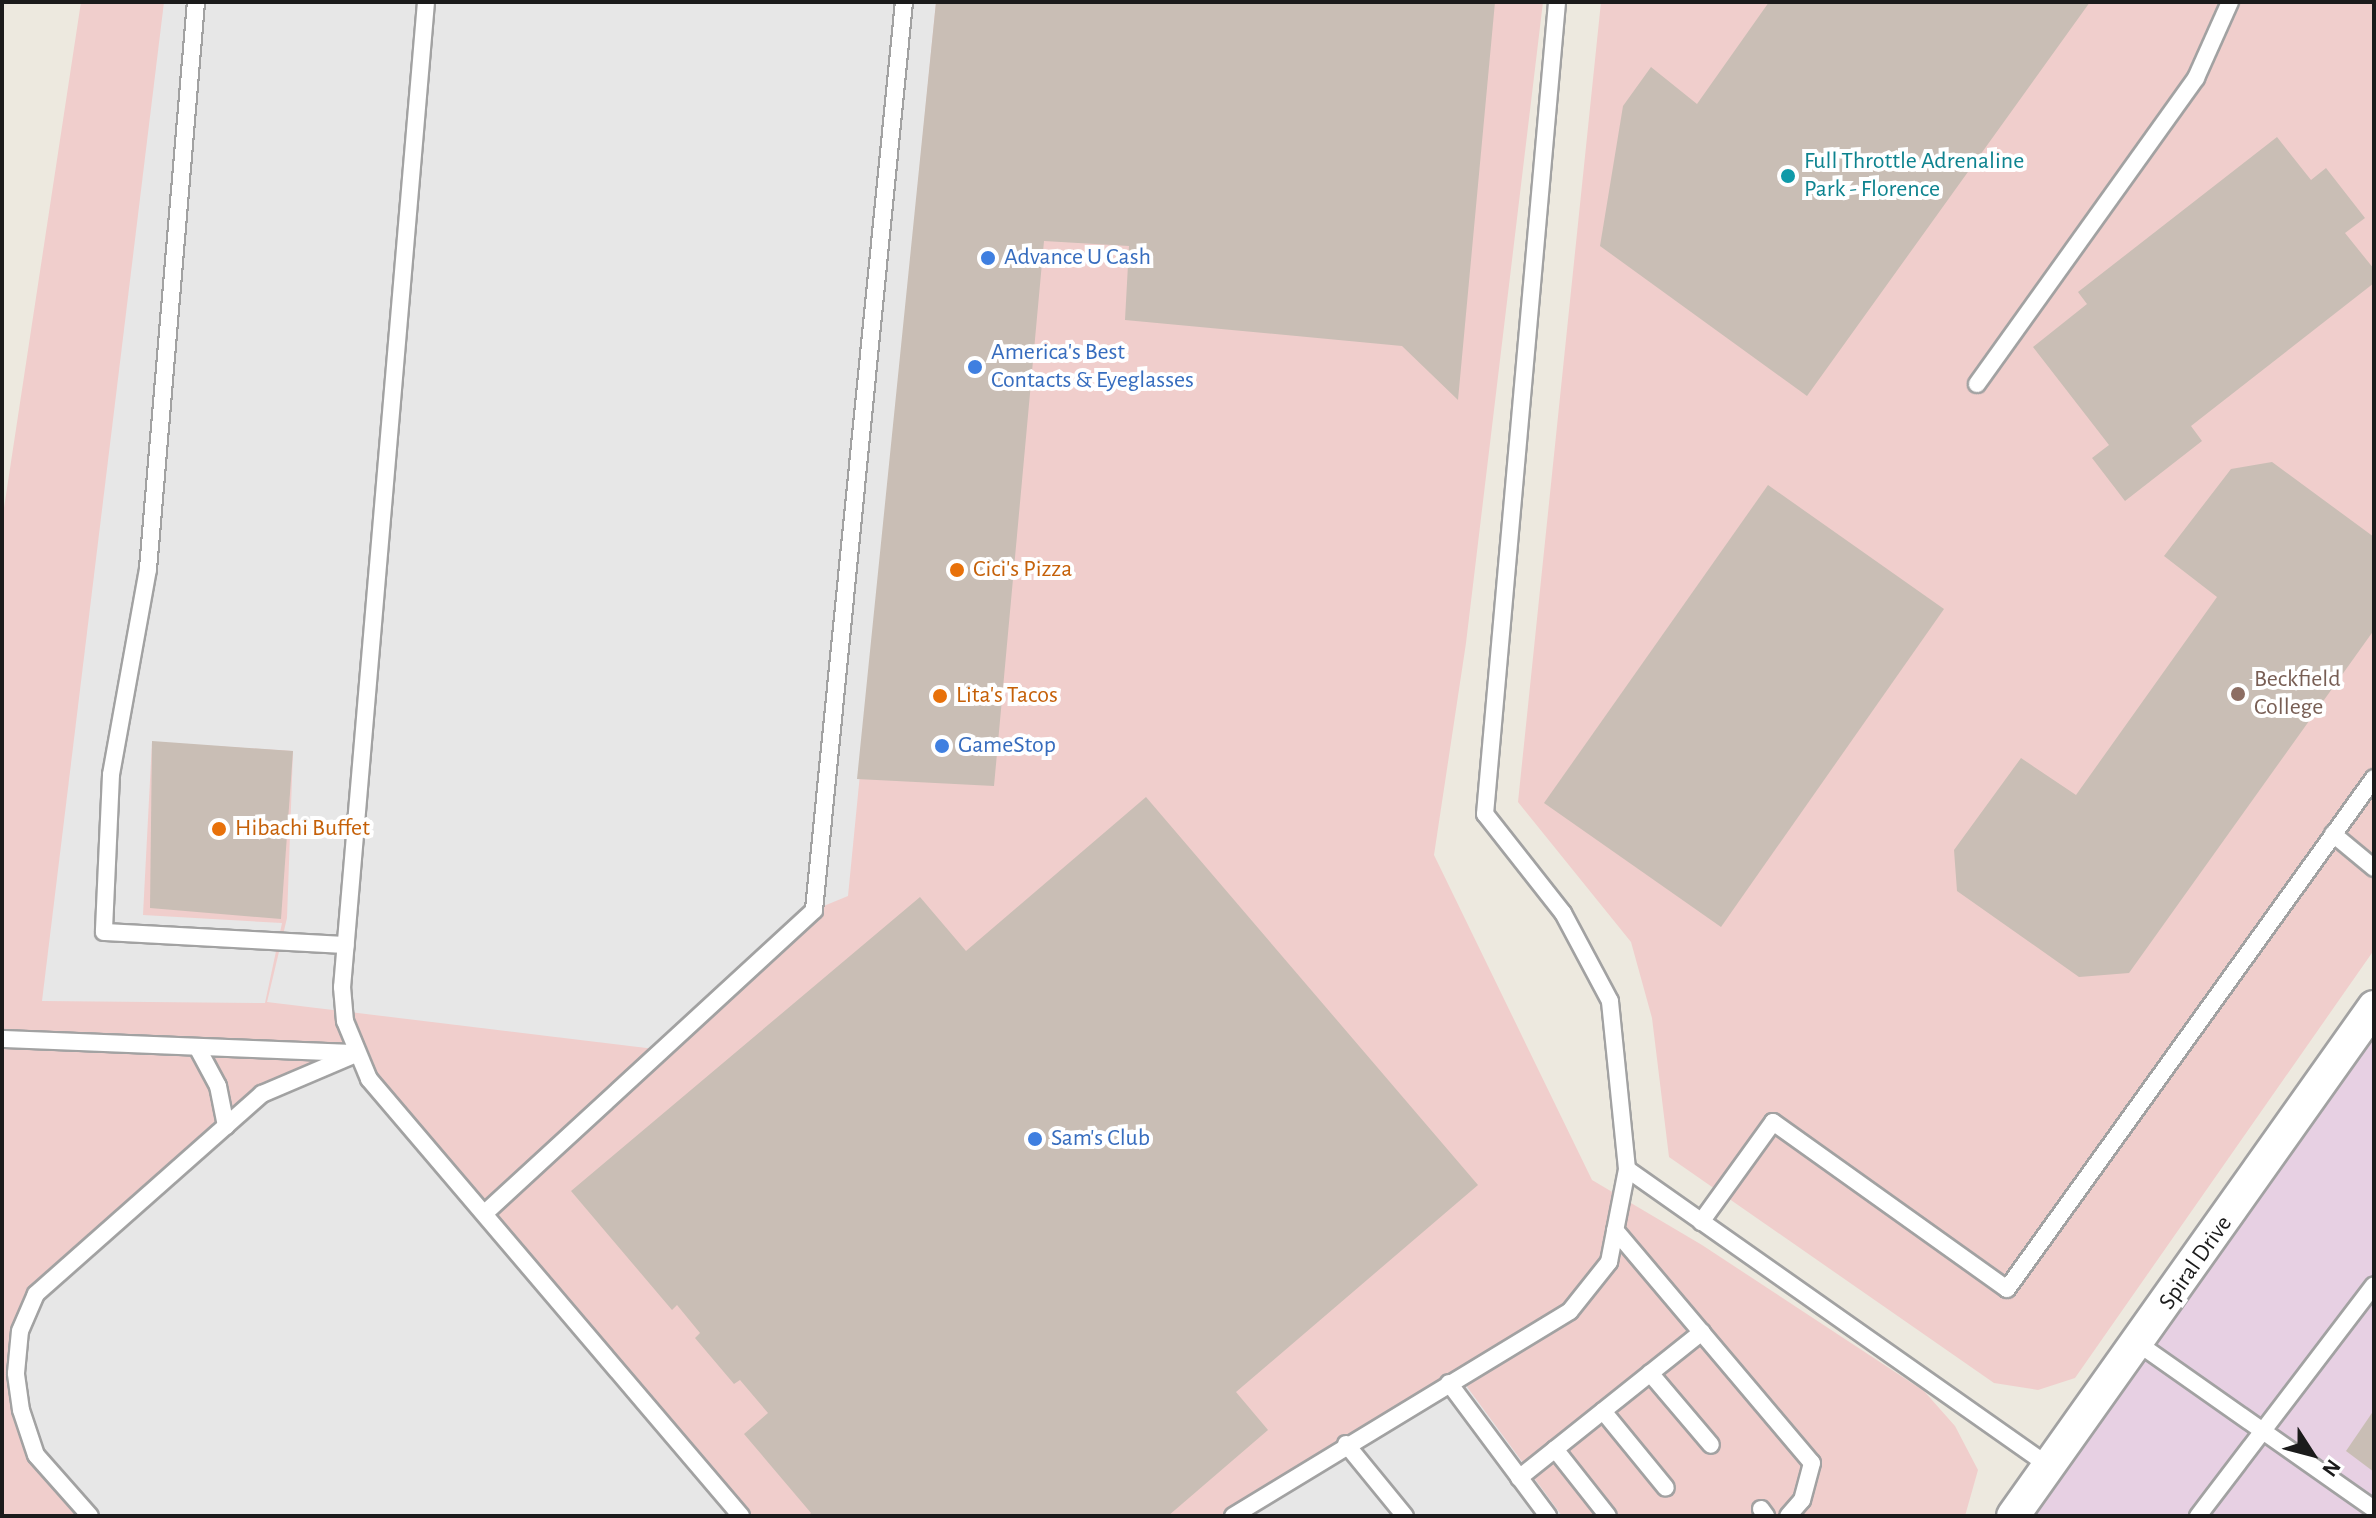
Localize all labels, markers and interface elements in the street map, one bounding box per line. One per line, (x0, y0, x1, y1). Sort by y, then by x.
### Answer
place label: Full Throttle Adrenaline Park - Florence (1804, 148, 2024, 204)
marker: Full Throttle Adrenaline Park - Florence (1779, 167, 1797, 185)
place label: Advance U Cash (1004, 244, 1151, 272)
marker: Advance U Cash (979, 249, 997, 267)
place label: America's Best Contacts & Eyeglasses (991, 339, 1194, 395)
marker: America's Best Contacts & Eyeglasses (966, 358, 984, 376)
place label: Cici's Pizza (973, 556, 1072, 584)
marker: Cici's Pizza (948, 561, 966, 579)
place label: Beckfield College (2254, 666, 2341, 722)
place label: Lita's Tacos (956, 682, 1058, 710)
marker: Beckfield College (2229, 685, 2247, 703)
marker: Lita's Tacos (931, 687, 949, 705)
place label: GameStop (958, 732, 1056, 760)
marker: GameStop (933, 737, 951, 755)
place label: Hibachi Buffet (235, 815, 370, 843)
marker: Hibachi Buffet (210, 820, 228, 838)
place label: Sam's Club (1051, 1125, 1150, 1153)
marker: Sam's Club (1026, 1130, 1044, 1148)
street label: Spiral Drive (2153, 1211, 2239, 1315)
north arrow (2272, 1414, 2352, 1494)
text: N (2318, 1455, 2345, 1481)

